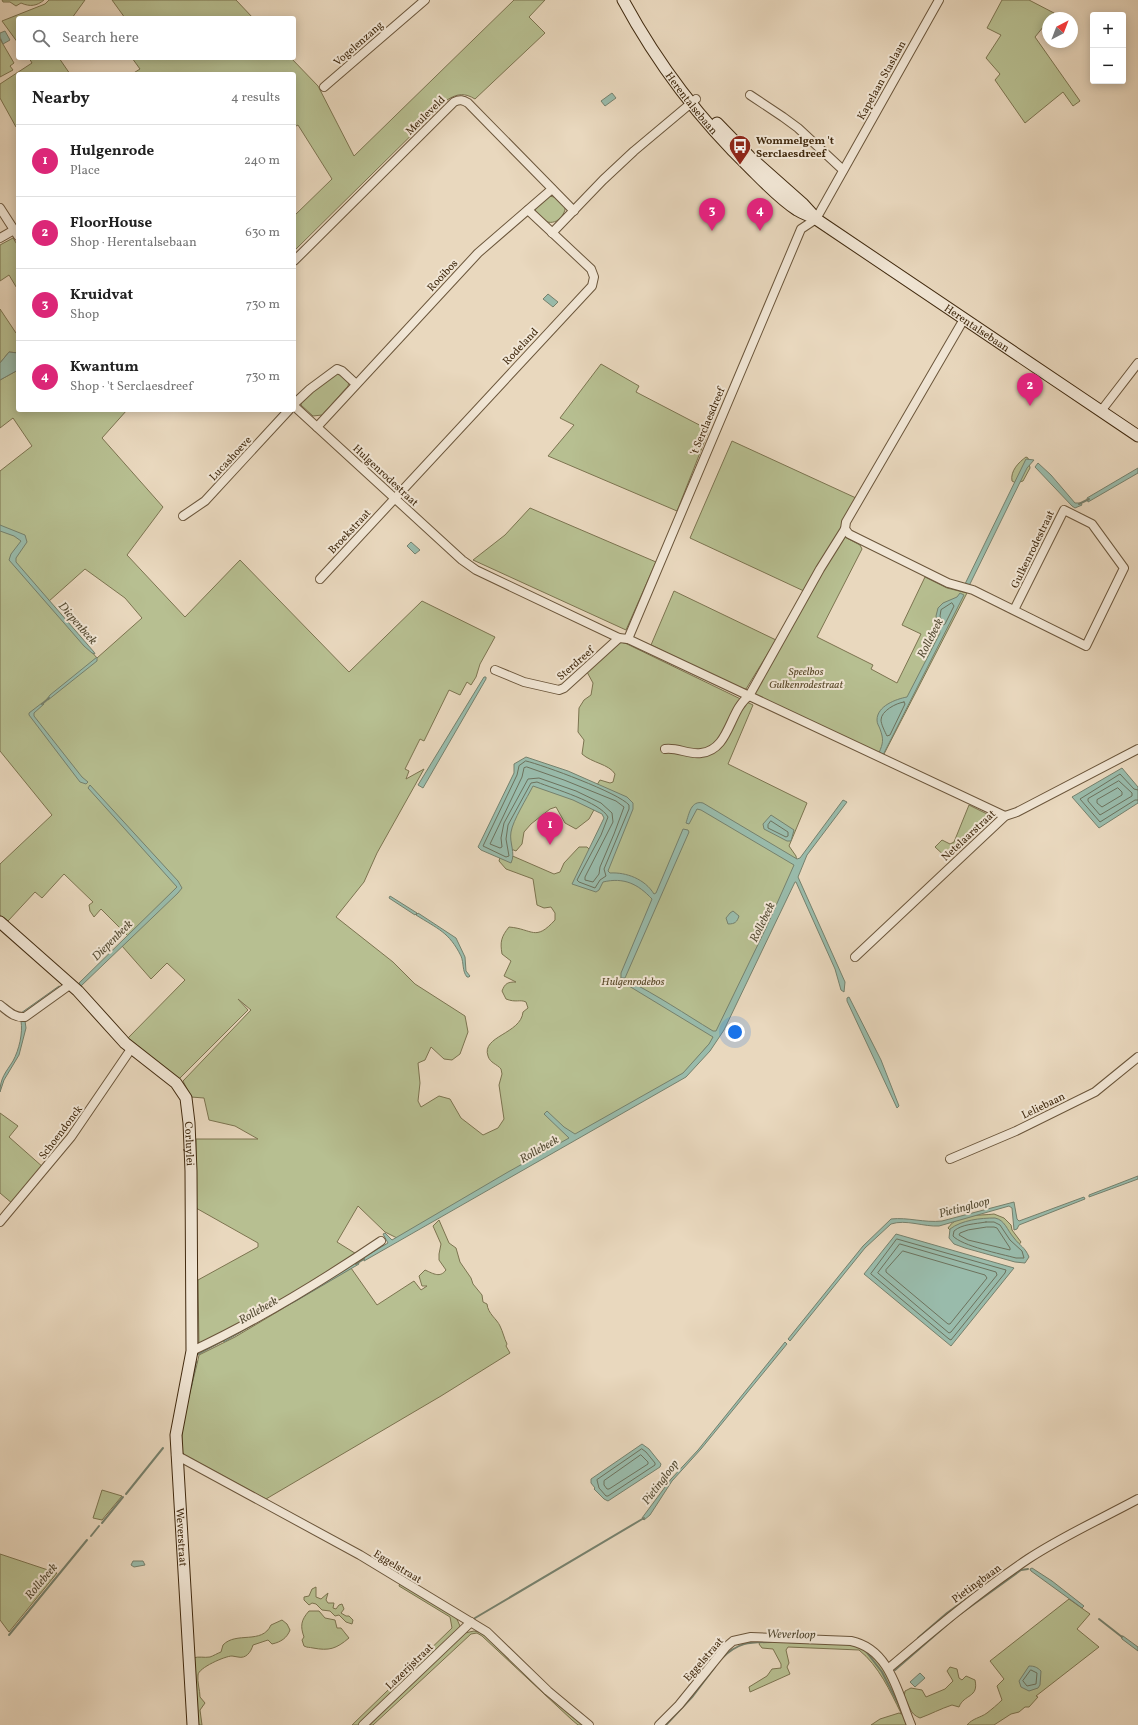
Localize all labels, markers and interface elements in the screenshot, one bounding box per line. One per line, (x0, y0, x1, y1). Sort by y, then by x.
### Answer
north arrow (1042, 12, 1078, 48)
map controls (1090, 12, 1126, 84)
button: + (1090, 12, 1126, 48)
search box (16, 16, 296, 60)
street label: Vogelenzang (331, 18, 387, 70)
icon: search (30, 27, 52, 49)
text: Search here (62, 28, 139, 49)
street label: Kapelaan Staslaan (854, 38, 911, 123)
button: − (1090, 48, 1126, 84)
street label: Herentalsebaan (661, 69, 721, 139)
text: Nearby (32, 87, 90, 110)
text: 4 results (231, 89, 280, 107)
street label: Meuleveld (403, 93, 449, 139)
bus stop icon: Wommelgem 't Serclaesdreef (727, 133, 753, 166)
place label: Wommelgem 't Serclaesdreef (756, 134, 834, 162)
text: Hulgenrode (70, 141, 154, 162)
text: 1 (42, 152, 48, 170)
text: 240 m (244, 152, 280, 170)
text: Place (70, 162, 100, 180)
pin: 3 (699, 198, 725, 231)
pin: 4 (747, 198, 773, 231)
text: FloorHouse (70, 213, 152, 234)
text: 2 (42, 224, 48, 242)
text: 630 m (245, 224, 280, 242)
text: Shop · Herentalsebaan (70, 234, 197, 252)
street label: Rooibos (424, 256, 462, 295)
text: Kruidvat (70, 285, 133, 306)
text: 3 (42, 296, 48, 314)
text: 730 m (246, 296, 280, 314)
street label: Herentalsebaan (941, 301, 1012, 357)
text: Shop (70, 306, 99, 324)
street label: Rodeland (500, 325, 542, 369)
text: Kwantum (70, 357, 139, 378)
text: 4 (41, 368, 49, 386)
text: 730 m (246, 368, 280, 386)
pin: 2 (1017, 373, 1043, 406)
text: Shop · 't Serclaesdreef (70, 378, 193, 396)
street label: 't Serclaesdreef (687, 384, 730, 458)
street label: Lucashoeve (207, 433, 256, 485)
street label: Hulgenrodestraat (349, 442, 421, 511)
street label: Broekstraat (325, 506, 375, 558)
street label: Gulkenrodestraat (1008, 508, 1059, 591)
water label: Diepenbeek (54, 599, 101, 649)
water label: Rollebeek (914, 615, 948, 661)
street label: Sterdreef (554, 643, 599, 684)
park label: Speelbos Gulkenrodestraat (769, 665, 844, 693)
street label: Netelaarstraat (939, 807, 999, 865)
pin: 1 (537, 812, 563, 845)
water label: Rollebeek (746, 899, 780, 945)
water label: Diepenbeek (89, 916, 137, 965)
park label: Hulgenrodebos (601, 975, 665, 990)
your location (725, 1022, 745, 1042)
street label: Leliebaan (1019, 1089, 1068, 1123)
street label: Schoendonck (36, 1103, 86, 1163)
street label: Corluylei (180, 1121, 197, 1166)
water label: Rollebeek (517, 1132, 562, 1168)
water label: Pietingloop (937, 1193, 992, 1222)
water label: Rollebeek (236, 1293, 281, 1329)
water label: Pietingloop (639, 1457, 683, 1508)
street label: Weverstraat (171, 1507, 190, 1567)
street label: Eggelstraat (370, 1547, 424, 1588)
water label: Rollebeek (22, 1560, 62, 1603)
street label: Pietingbaan (949, 1561, 1005, 1607)
water label: Weverloop (766, 1627, 816, 1643)
street label: Eggelstraat (681, 1635, 728, 1685)
street label: Lazerijstraat (383, 1640, 437, 1694)

